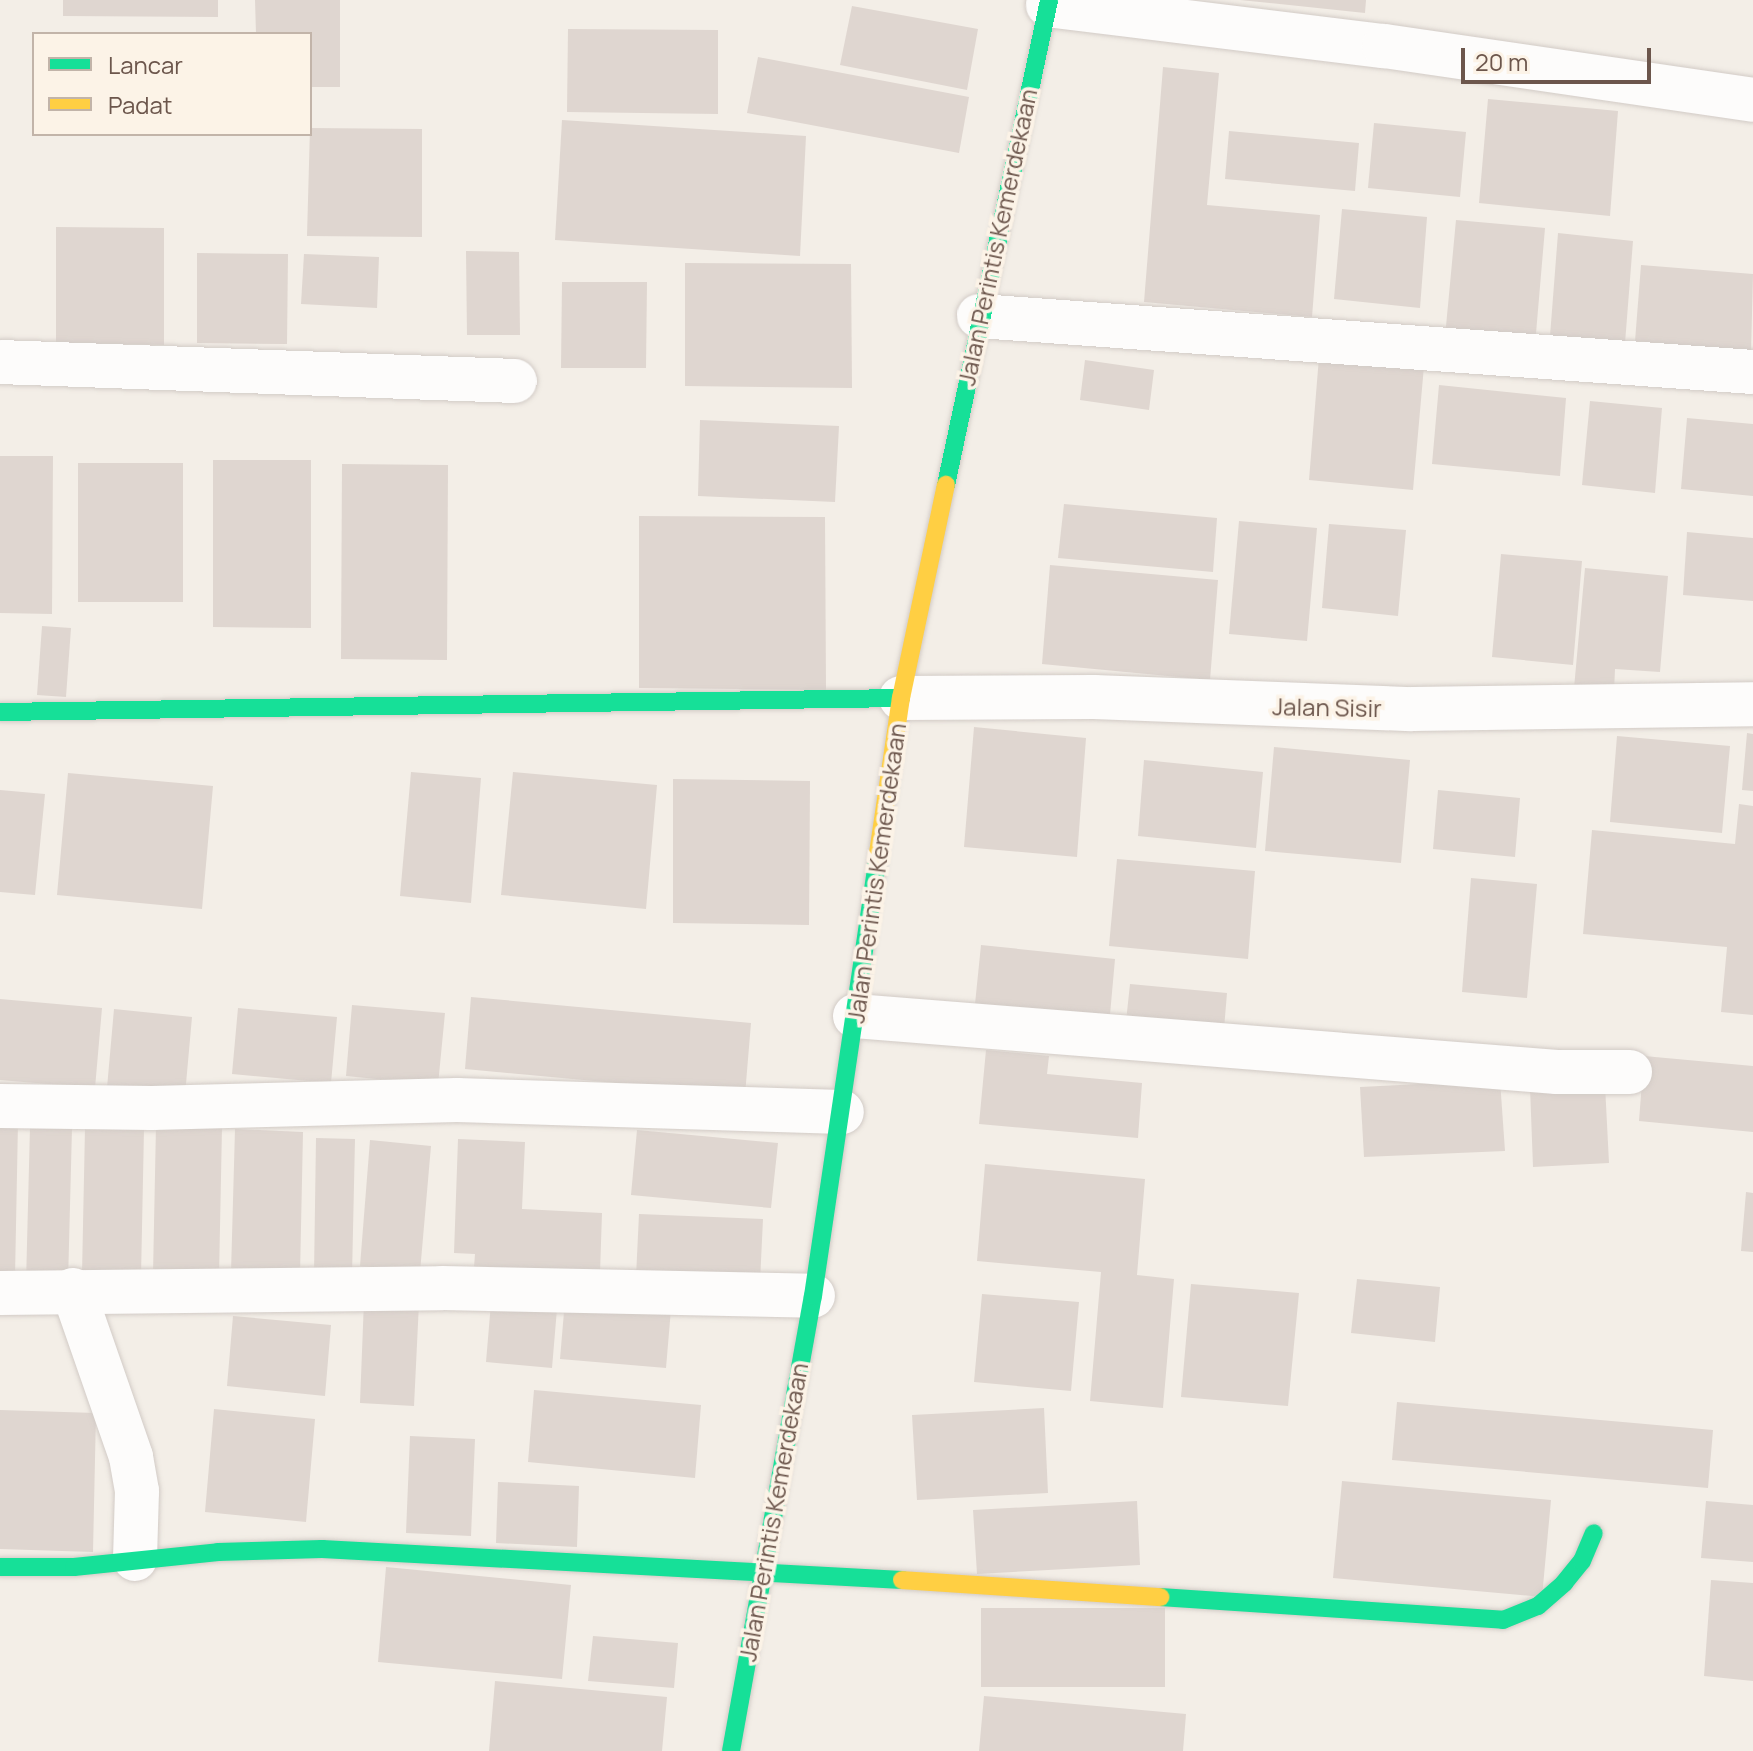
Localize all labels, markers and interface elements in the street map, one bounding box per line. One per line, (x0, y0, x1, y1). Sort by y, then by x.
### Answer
legend (32, 32, 312, 136)
scale bar (1465, 32, 1655, 82)
text: 20 m (1475, 45, 1528, 78)
text: Lancar (108, 48, 183, 81)
street label: Jalan Perintis Kemerdekaan (951, 86, 1043, 388)
text: Padat (108, 88, 172, 121)
street label: Jalan Sisir (1272, 692, 1382, 722)
street label: Jalan Perintis Kemerdekaan (841, 721, 911, 1025)
street label: Jalan Perintis Kemerdekaan (733, 1360, 813, 1664)

